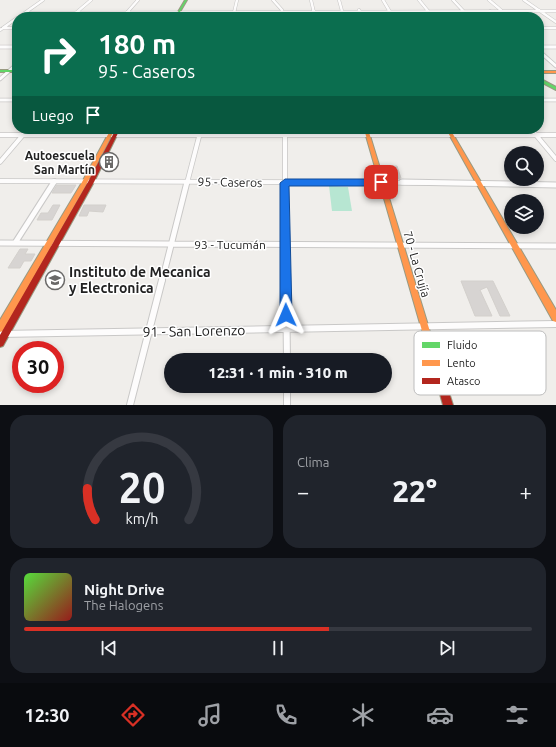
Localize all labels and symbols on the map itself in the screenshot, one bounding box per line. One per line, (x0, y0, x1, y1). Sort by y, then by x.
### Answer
place label: Autoescuela San Martín (25, 149, 95, 176)
building icon: Autoescuela San Martín (98, 151, 120, 173)
pin (364, 165, 398, 199)
street label: 95 - Caseros (198, 175, 262, 189)
street label: 70 - La Crujía (401, 229, 433, 299)
street label: 93 - Tucumán (194, 238, 266, 251)
place label: Instituto de Mecanica y Electronica (69, 264, 211, 296)
school or university icon: Instituto de Mecanica y Electronica (44, 269, 66, 291)
position arrow (265, 294, 307, 336)
street label: 91 - San Lorenzo (142, 322, 246, 340)
legend (414, 331, 546, 395)
text: Fluido (447, 339, 478, 351)
speed limit sign: 30 (12, 341, 64, 393)
text: Lento (447, 357, 476, 369)
text: Atasco (447, 375, 480, 387)

